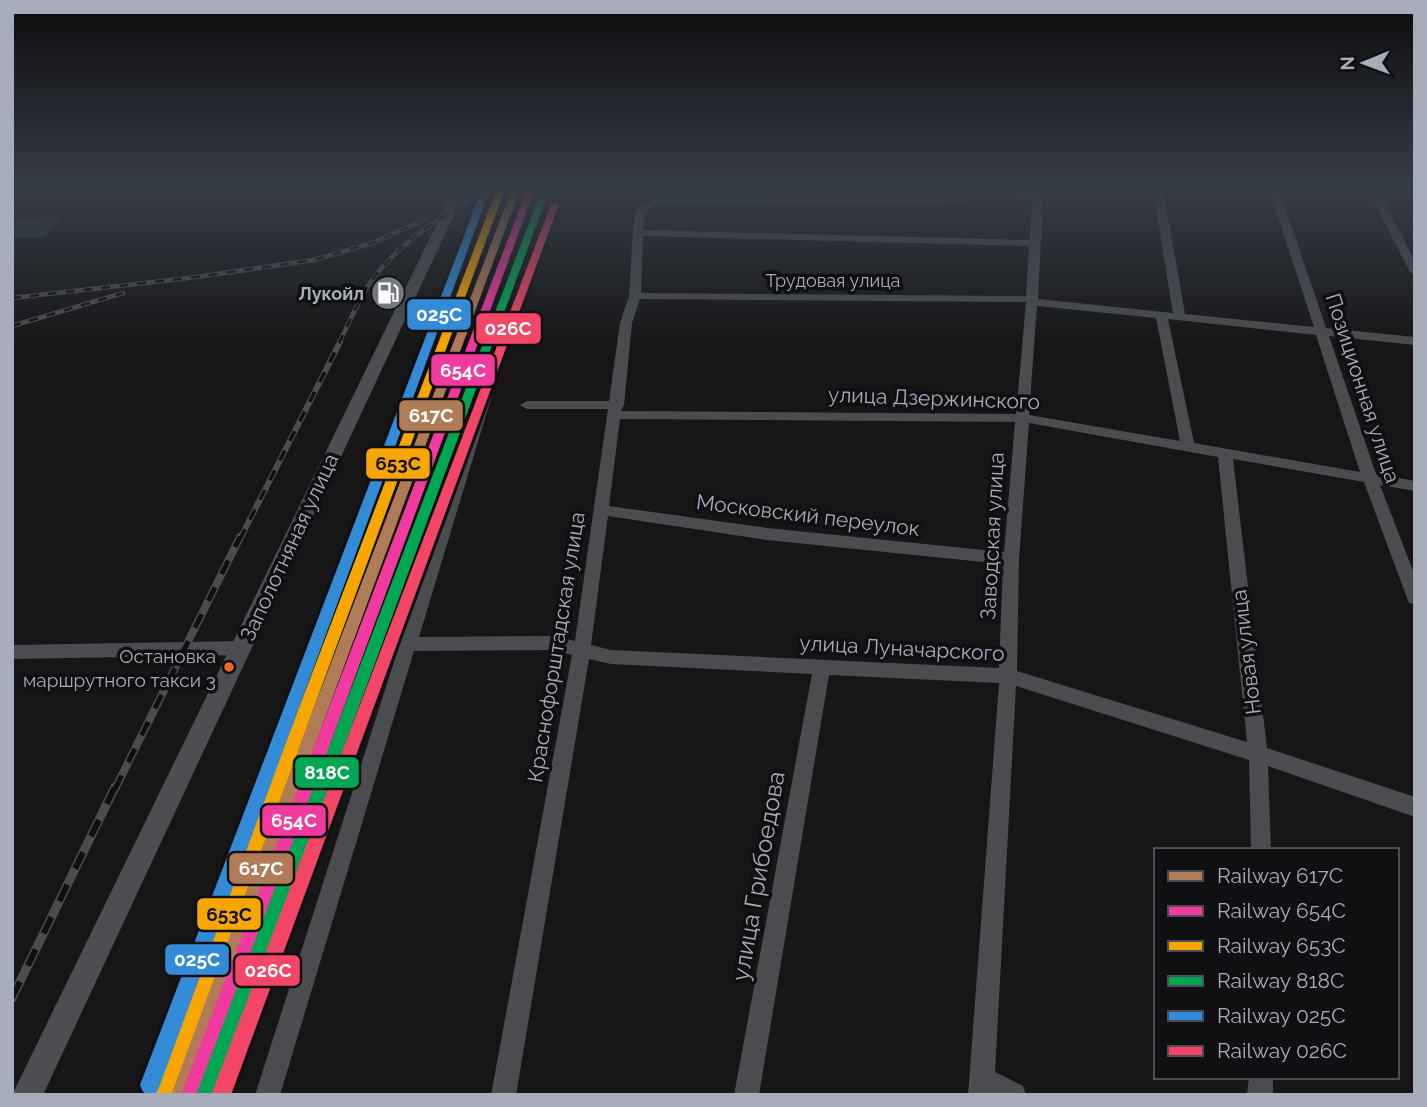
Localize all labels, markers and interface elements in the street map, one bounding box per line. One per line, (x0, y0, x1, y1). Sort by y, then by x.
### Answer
north arrow (1329, 28, 1399, 98)
text: N (1336, 56, 1358, 71)
street label: Трудовая улица (766, 270, 900, 291)
fuel station icon: Лукойл (369, 274, 407, 312)
place label: Лукойл (298, 283, 364, 304)
street label: Позиционная улица (1321, 290, 1405, 486)
line badge: 025С (406, 298, 472, 331)
text: 025С (416, 303, 462, 325)
line badge: 026С (475, 312, 542, 345)
text: 026С (485, 317, 531, 339)
line badge: 654С (430, 353, 496, 387)
text: 654С (440, 359, 486, 381)
street label: улица Дзержинского (828, 382, 1040, 414)
line badge: 617C (398, 399, 464, 432)
text: 617C (409, 404, 453, 426)
line badge: 653С (365, 447, 431, 480)
street label: Заполотняная улица (235, 449, 343, 645)
text: 653С (375, 452, 421, 474)
street label: Заводская улица (975, 452, 1009, 620)
street label: Московский переулок (695, 489, 921, 541)
street label: Краснофорштадская улица (522, 510, 590, 784)
street label: Новая улица (1226, 588, 1266, 716)
street label: улица Луначарского (799, 630, 1005, 666)
place label: Остановка маршрутного такси 3 (23, 645, 216, 691)
marker: Остановка маршрутного такси 3 (222, 660, 236, 674)
line badge: 818С (294, 756, 360, 789)
text: 818С (304, 761, 350, 783)
street label: улица Грибоедова (725, 769, 791, 983)
line badge: 654С (261, 804, 327, 837)
text: 654С (271, 809, 317, 831)
legend (1154, 848, 1399, 1079)
line badge: 617C (228, 852, 294, 885)
text: 617C (239, 857, 283, 879)
text: Railway 617C (1217, 863, 1343, 888)
line badge: 653С (196, 897, 262, 931)
text: Railway 654С (1217, 898, 1346, 923)
text: 653С (206, 903, 252, 925)
text: Railway 653С (1217, 933, 1346, 958)
line badge: 025С (164, 943, 230, 976)
text: 025С (174, 948, 220, 970)
line badge: 026С (234, 954, 301, 987)
text: 026С (245, 959, 291, 981)
text: Railway 818С (1217, 968, 1344, 993)
text: Railway 025С (1217, 1003, 1346, 1028)
text: Railway 026С (1217, 1038, 1347, 1063)

